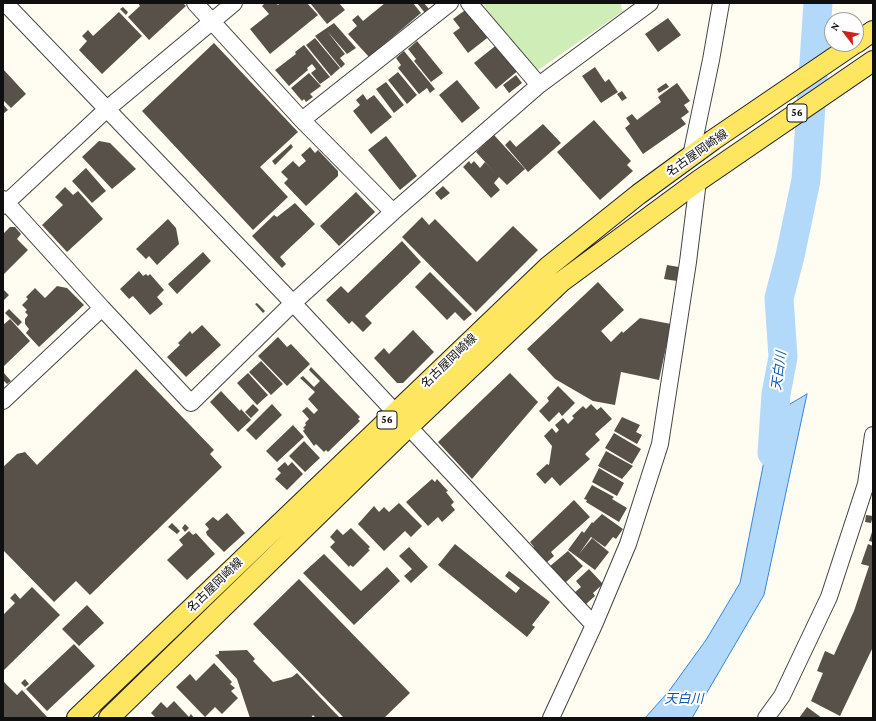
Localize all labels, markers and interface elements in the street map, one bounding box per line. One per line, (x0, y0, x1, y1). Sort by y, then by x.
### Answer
north arrow (824, 12, 864, 52)
text: N (827, 20, 842, 33)
road number: 56 (787, 104, 807, 122)
street label: 名古屋岡崎線 (663, 126, 731, 180)
street label: 名古屋岡崎線 (418, 331, 480, 391)
water label: 天白川 (769, 351, 789, 391)
road number: 56 (377, 411, 397, 429)
street label: 名古屋岡崎線 (184, 555, 246, 615)
water label: 天白川 (665, 691, 703, 707)

